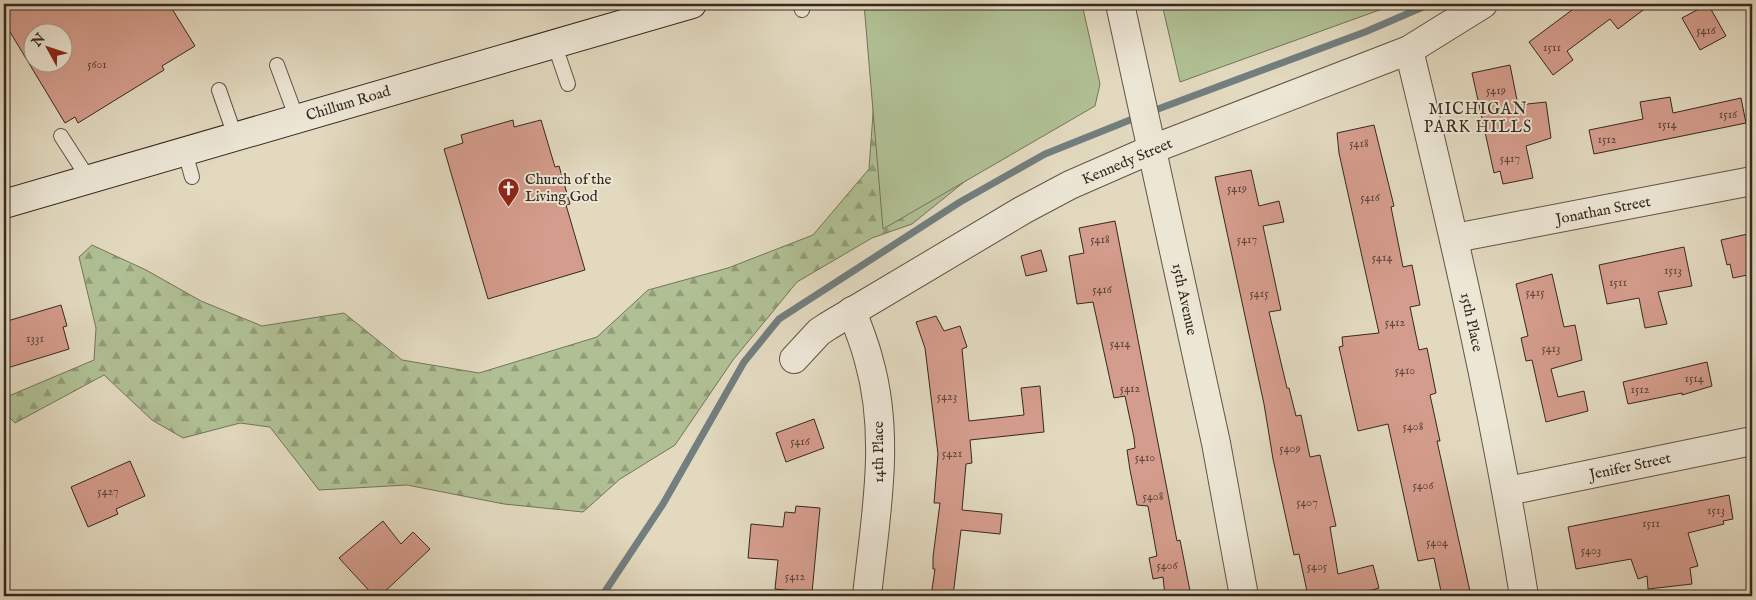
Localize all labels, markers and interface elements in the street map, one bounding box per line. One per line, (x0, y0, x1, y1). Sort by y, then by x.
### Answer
north arrow (22, 22, 72, 72)
house number: 5416 (1696, 23, 1717, 38)
text: N (27, 30, 50, 51)
house number: 1511 (1543, 40, 1561, 55)
house number: 5601 (87, 57, 107, 72)
street label: Chillum Road (304, 81, 394, 125)
house number: 5419 (1486, 83, 1506, 98)
district label: MICHIGAN PARK HILLS (1424, 100, 1532, 138)
house number: 1516 (1719, 107, 1738, 122)
house number: 1514 (1657, 117, 1677, 132)
house number: 1512 (1598, 132, 1617, 147)
street label: Kennedy Street (1079, 134, 1175, 189)
house number: 5418 (1349, 136, 1369, 151)
house number: 5417 (1500, 151, 1520, 166)
place label: Church of the Living God (525, 170, 611, 206)
church icon: Church of the Living God (497, 176, 521, 207)
house number: 5419 (1227, 181, 1247, 196)
house number: 5416 (1360, 190, 1381, 205)
street label: Jonathan Street (1552, 192, 1652, 229)
house number: 5418 (1090, 232, 1110, 247)
house number: 5417 (1237, 232, 1257, 247)
house number: 5414 (1372, 250, 1392, 265)
street label: 15th Avenue (1168, 261, 1201, 337)
house number: 1513 (1664, 263, 1682, 278)
house number: 1511 (1609, 275, 1627, 290)
house number: 5416 (1092, 282, 1113, 297)
house number: 5415 (1526, 285, 1545, 300)
house number: 5415 (1250, 286, 1269, 301)
street label: 15th Place (1456, 291, 1487, 354)
house number: 5412 (1385, 315, 1406, 330)
house number: 1331 (26, 331, 44, 346)
house number: 5414 (1110, 336, 1130, 351)
house number: 5413 (1541, 341, 1561, 356)
house number: 5410 (1395, 363, 1415, 378)
house number: 1514 (1684, 371, 1704, 386)
house number: 5412 (1120, 381, 1141, 396)
house number: 1512 (1631, 382, 1650, 397)
house number: 5423 (937, 389, 957, 404)
house number: 5408 (1403, 419, 1424, 434)
street label: 14th Place (869, 421, 888, 483)
house number: 5416 (790, 434, 811, 449)
house number: 5409 (1279, 441, 1301, 456)
house number: 5421 (942, 446, 962, 461)
street label: Jenifer Street (1586, 449, 1673, 485)
house number: 5410 (1135, 450, 1155, 465)
house number: 5406 (1412, 478, 1435, 493)
house number: 5427 (97, 484, 119, 499)
house number: 5408 (1143, 489, 1164, 504)
house number: 5407 (1296, 495, 1318, 510)
house number: 1513 (1707, 503, 1725, 518)
house number: 1511 (1642, 516, 1660, 531)
house number: 5404 (1426, 535, 1448, 550)
house number: 5403 (1581, 543, 1601, 558)
house number: 5406 (1156, 558, 1179, 573)
house number: 5405 (1307, 559, 1328, 574)
house number: 5412 (785, 569, 806, 584)

